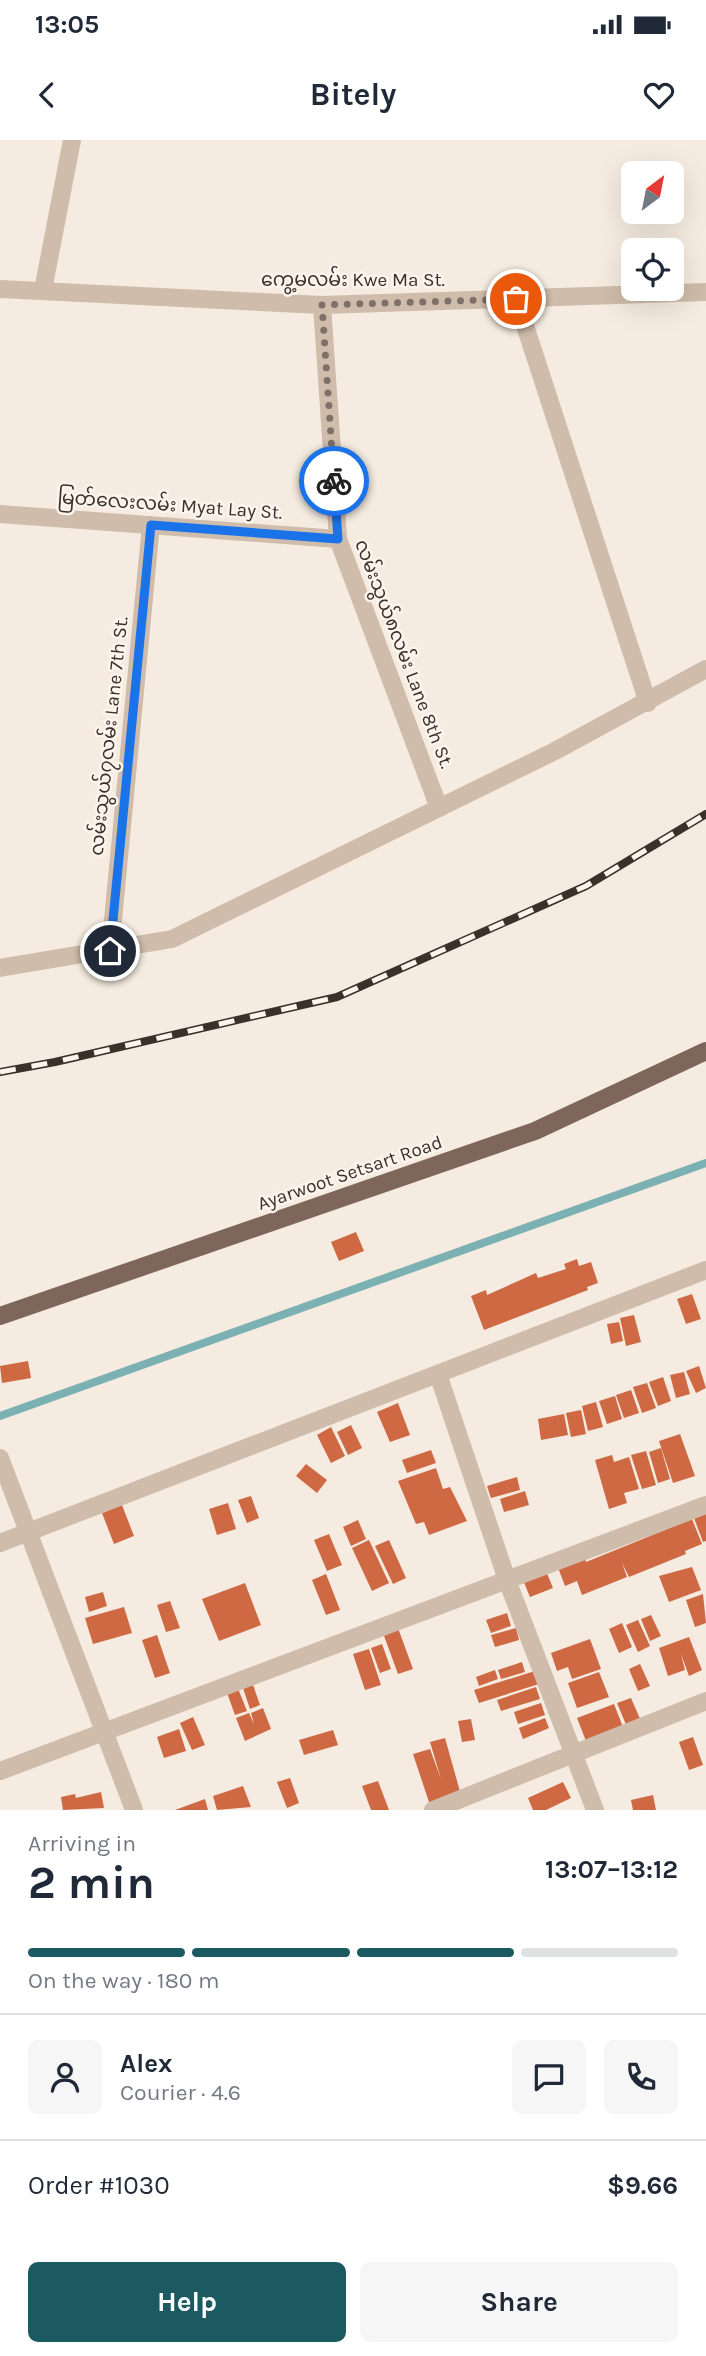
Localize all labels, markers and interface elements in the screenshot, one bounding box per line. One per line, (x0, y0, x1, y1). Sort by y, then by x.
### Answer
text: 13:05 (35, 9, 99, 40)
icon: back (28, 76, 66, 114)
text: Bitely (310, 76, 396, 113)
icon: heart (640, 76, 678, 114)
north arrow (621, 161, 684, 224)
map controls (621, 161, 684, 301)
button: locate (621, 238, 684, 301)
street label: ကွေ့မလမ်း Kwe Ma St. (261, 265, 445, 295)
pin (486, 269, 546, 329)
icon: bag (497, 280, 535, 318)
courier (299, 446, 369, 516)
icon: bike (315, 462, 353, 500)
street label: မြတ်လေးလမ်း Myat Lay St. (57, 482, 283, 528)
street label: လမ်းသွယ်၈လမ်း Lane 8th St. (346, 535, 462, 773)
street label: လမ်းသွယ်၇လမ်း Lane 7th St. (82, 615, 136, 857)
pin (80, 921, 140, 981)
icon: home (91, 932, 129, 970)
street label: Ayarwoot Setsart Road (255, 1131, 445, 1215)
text: Arriving in (28, 1830, 136, 1857)
text: 13:07–13:12 (545, 1854, 678, 1885)
text: 2 min (28, 1856, 155, 1910)
text: On the way · 180 m (28, 1967, 219, 1994)
button: person (28, 2040, 102, 2114)
button: chat (512, 2040, 586, 2114)
button: phone (604, 2040, 678, 2114)
text: Alex (120, 2048, 172, 2079)
text: Courier · 4.6 (120, 2079, 241, 2106)
text: Order #1030 (28, 2170, 170, 2201)
text: $9.66 (607, 2170, 678, 2201)
button: Help (28, 2262, 346, 2342)
button: Share (360, 2262, 678, 2342)

